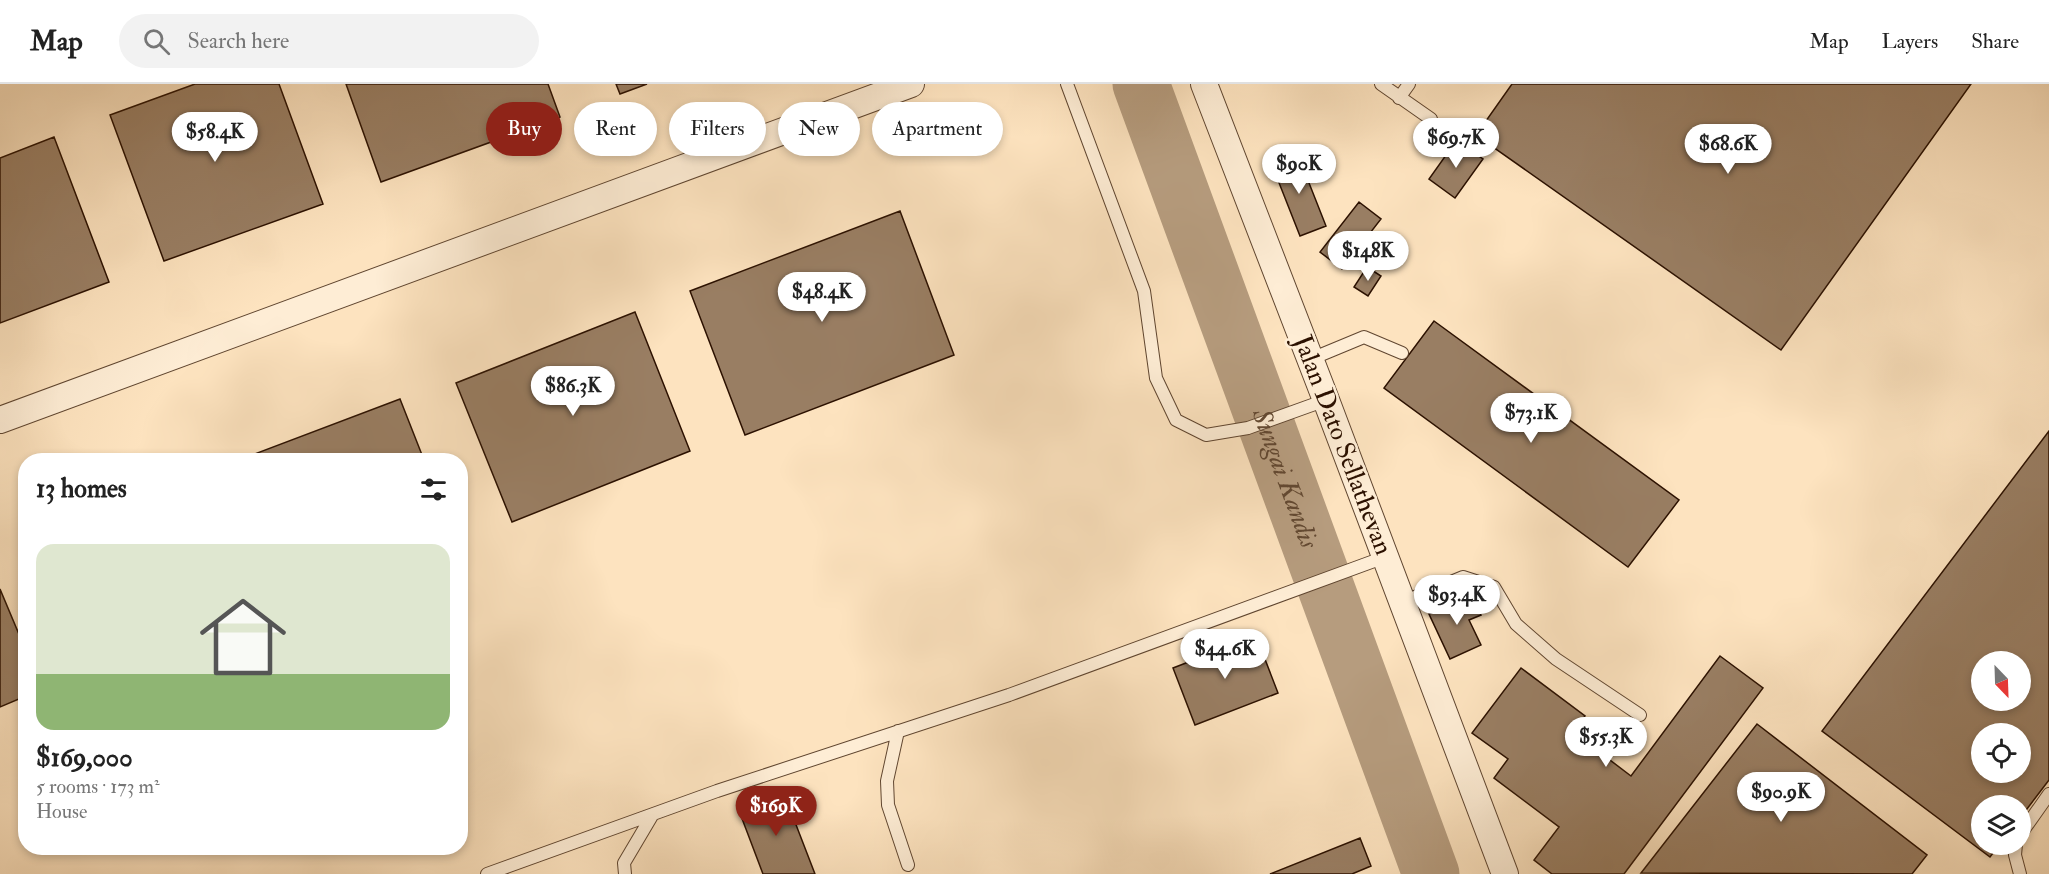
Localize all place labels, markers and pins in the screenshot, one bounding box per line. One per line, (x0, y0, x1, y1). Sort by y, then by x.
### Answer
pin: $58.4K (166, 112, 264, 163)
pin: $69.7K (1407, 118, 1505, 169)
pin: $68.6K (1679, 124, 1777, 175)
pin: $90K (1263, 144, 1335, 195)
pin: $148K (1326, 231, 1410, 282)
pin: $48.4K (773, 272, 871, 323)
pin: $86.3K (524, 366, 622, 417)
pin: $73.1K (1482, 393, 1580, 444)
pin: $93.4K (1408, 575, 1506, 626)
pin: $44.6K (1176, 629, 1274, 680)
pin: $55.3K (1557, 717, 1655, 768)
pin: $90.9K (1732, 772, 1830, 823)
pin: $169K (734, 786, 818, 837)

